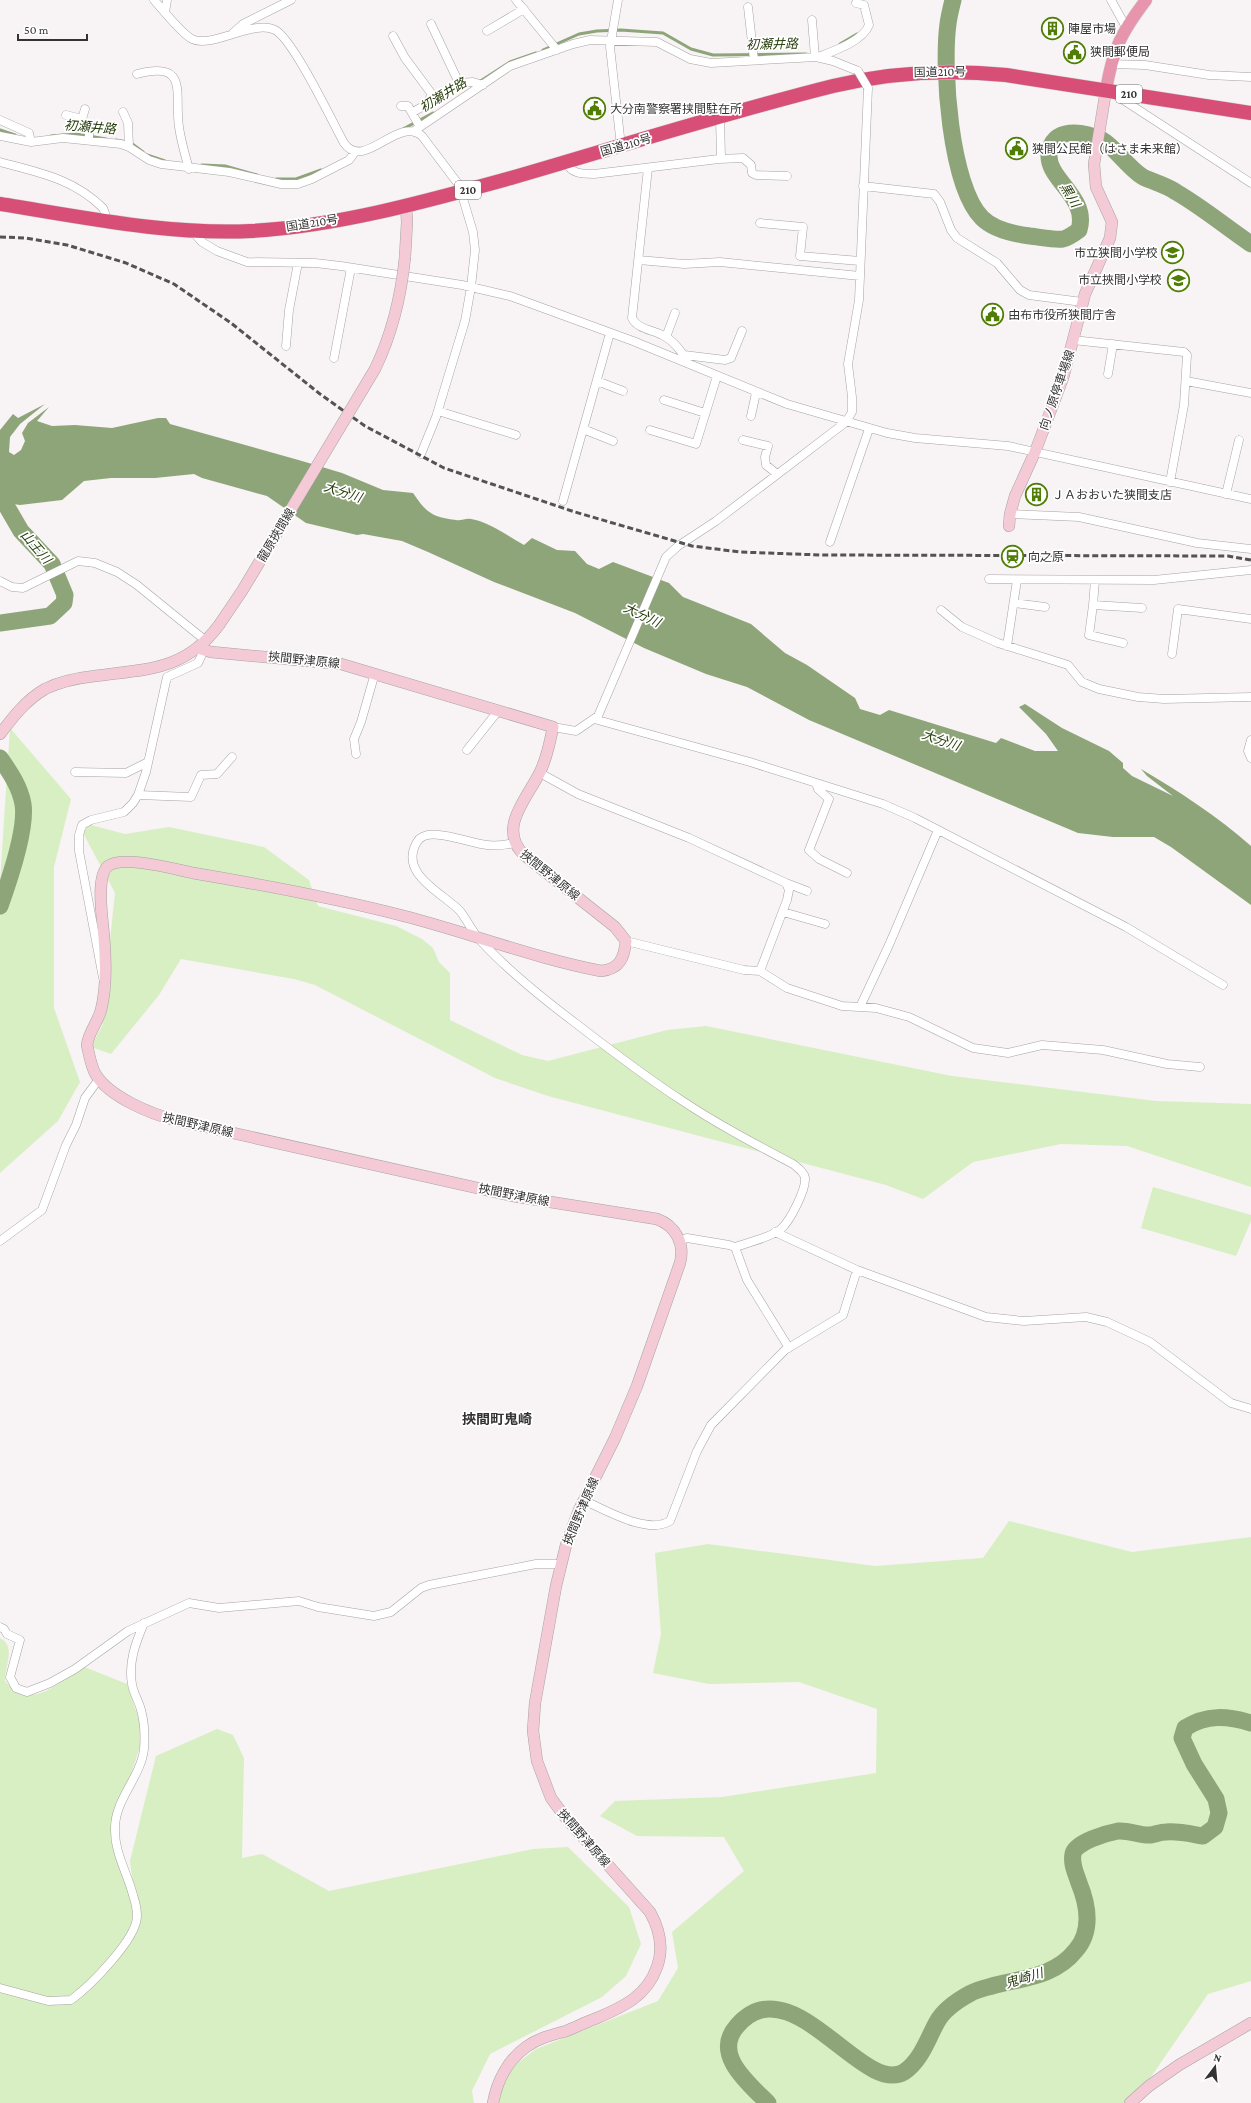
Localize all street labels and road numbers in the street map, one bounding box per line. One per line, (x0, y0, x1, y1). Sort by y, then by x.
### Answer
street label: 国道210号 (914, 65, 966, 79)
road number: 210 (1116, 85, 1142, 103)
street label: 国道210号 (599, 131, 653, 159)
road number: 210 (455, 181, 481, 199)
street label: 国道210号 (285, 212, 339, 234)
street label: 向ノ原停車場線 (1037, 348, 1077, 432)
street label: 龍原挾間線 (255, 506, 297, 564)
street label: 挾間野津原線 (267, 649, 341, 671)
street label: 挾間野津原線 (518, 847, 582, 903)
street label: 挾間野津原線 (161, 1110, 235, 1140)
street label: 挾間野津原線 (477, 1181, 551, 1209)
street label: 挾間野津原線 (560, 1475, 602, 1547)
street label: 挾間野津原線 (555, 1806, 613, 1870)

